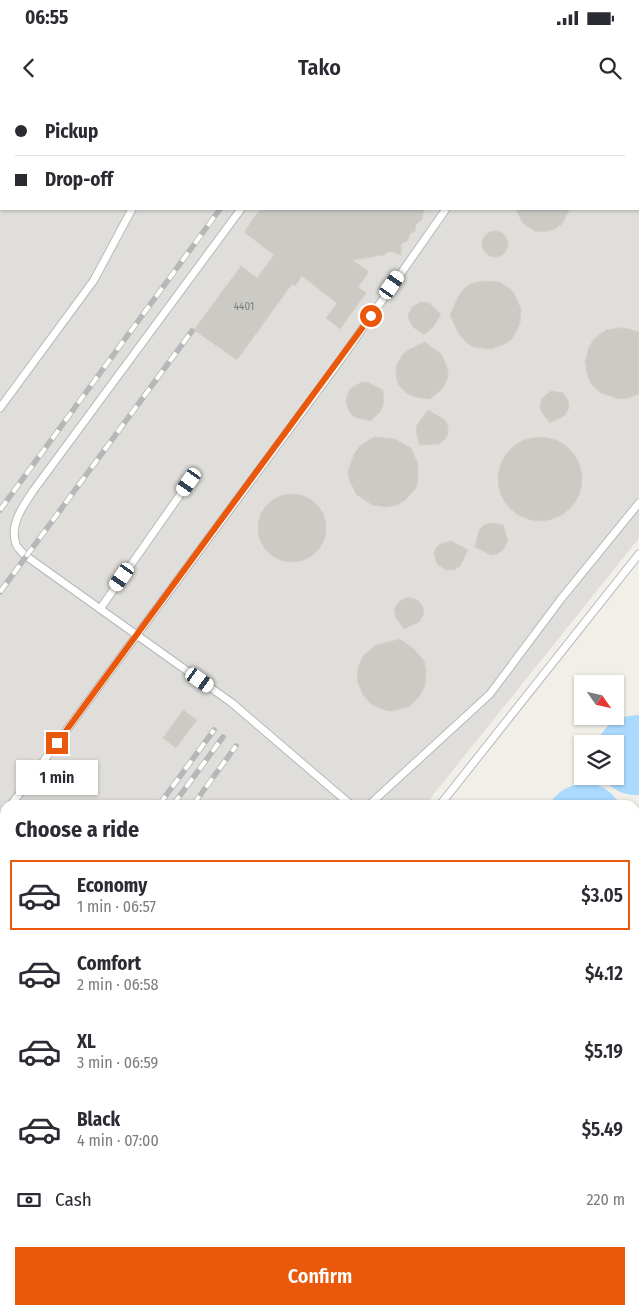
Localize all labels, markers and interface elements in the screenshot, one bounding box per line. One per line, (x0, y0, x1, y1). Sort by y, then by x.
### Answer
text: 06:55 (25, 6, 68, 29)
icon: back (15, 54, 43, 82)
text: Tako (298, 54, 341, 81)
icon: search (596, 54, 624, 82)
text: Pickup (45, 120, 98, 143)
text: Drop-off (45, 168, 113, 191)
car (377, 268, 406, 302)
house number: 4401 (234, 300, 254, 313)
route start (360, 305, 382, 327)
car (174, 465, 203, 499)
car (107, 560, 136, 594)
car (183, 665, 216, 695)
north arrow (574, 675, 624, 725)
map controls (574, 675, 624, 785)
route end (46, 732, 68, 754)
button: layers (574, 735, 624, 785)
callout: 1 min (16, 760, 98, 796)
text: 1 min (40, 768, 74, 787)
text: Choose a ride (15, 816, 139, 843)
icon: car (17, 873, 62, 918)
text: Economy (77, 874, 147, 897)
text: $3.05 (581, 884, 623, 907)
text: 1 min · 06:57 (77, 897, 156, 916)
icon: car (17, 951, 62, 996)
text: Comfort (77, 952, 141, 975)
text: $4.12 (585, 962, 623, 985)
text: 2 min · 06:58 (77, 975, 159, 994)
icon: car (17, 1029, 62, 1074)
text: XL (77, 1030, 96, 1053)
text: $5.19 (584, 1040, 623, 1063)
text: 3 min · 06:59 (77, 1053, 158, 1072)
icon: car (17, 1107, 62, 1152)
text: Black (77, 1108, 120, 1131)
text: $5.49 (582, 1118, 623, 1141)
text: 4 min · 07:00 (77, 1131, 159, 1150)
icon: cash (15, 1186, 43, 1214)
text: Cash (55, 1188, 92, 1211)
text: 220 m (586, 1190, 625, 1209)
button: Confirm (15, 1247, 625, 1305)

